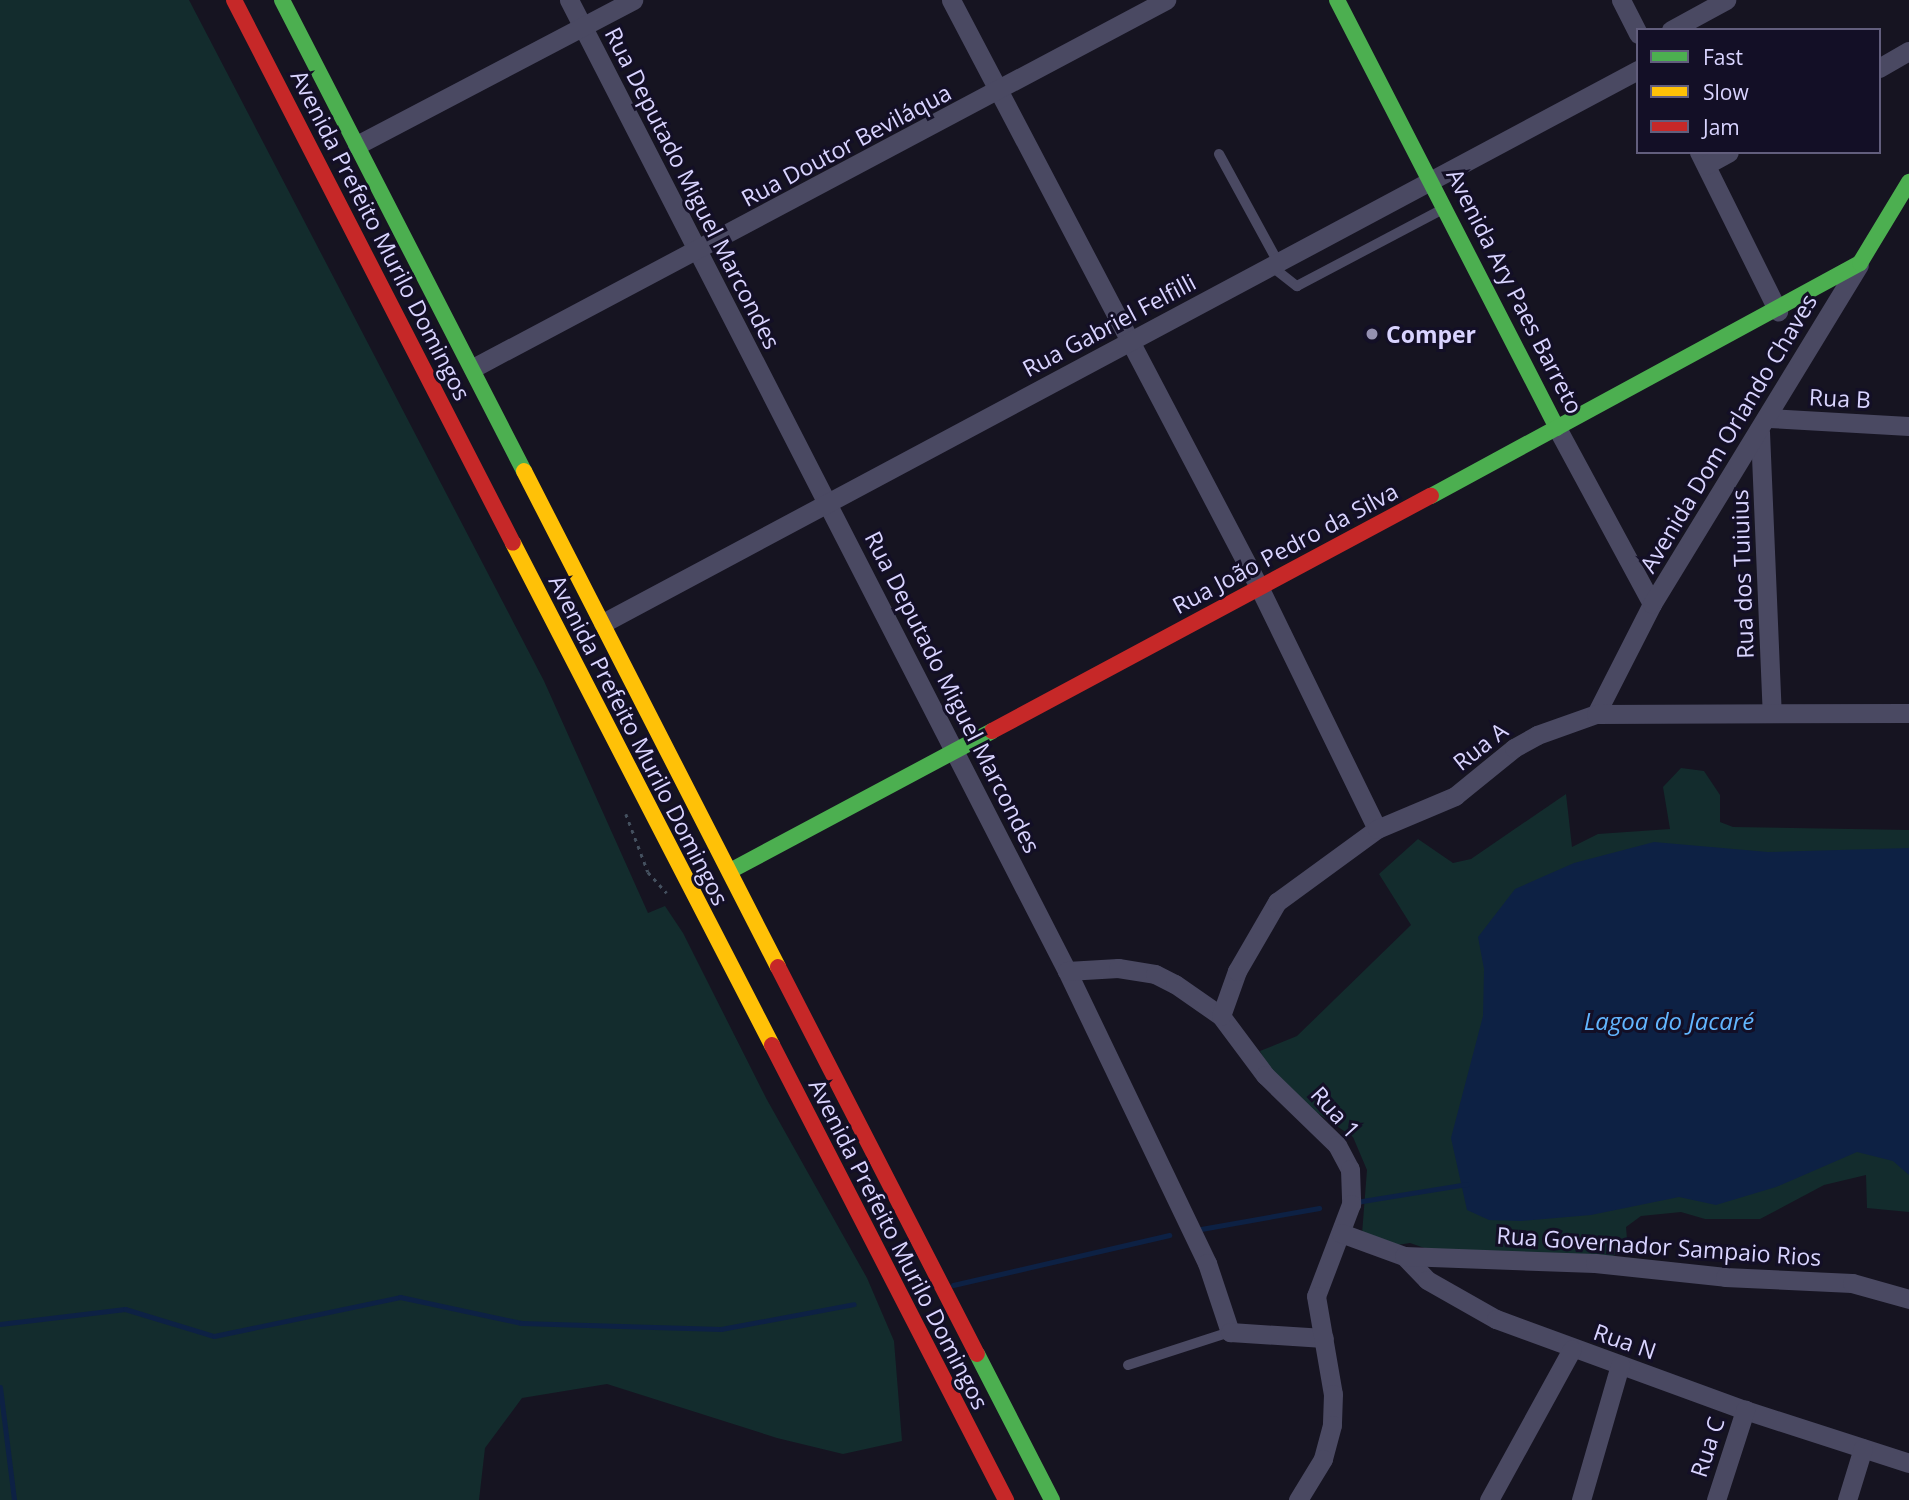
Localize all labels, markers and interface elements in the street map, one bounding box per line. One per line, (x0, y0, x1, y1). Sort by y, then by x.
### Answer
street label: Rua Deputado Miguel Marcondes (600, 23, 786, 353)
legend (1636, 28, 1881, 154)
text: Fast (1703, 43, 1743, 71)
street label: Avenida Prefeito Murilo Domingos (285, 65, 477, 405)
street label: Rua Doutor Beviláqua (736, 78, 956, 212)
text: Slow (1703, 78, 1749, 106)
text: Jam (1703, 113, 1740, 141)
street label: Avenida Ary Paes Barreto (1441, 164, 1589, 418)
street label: Rua Gabriel Felfilli (1018, 268, 1200, 382)
street label: Avenida Dom Orlando Chaves (1634, 289, 1822, 577)
place label: Comper (1386, 320, 1476, 348)
marker: Comper (1364, 326, 1380, 342)
street label: Rua B (1808, 383, 1872, 413)
street label: Rua João Pedro da Silva (1168, 477, 1402, 619)
street label: Rua dos Tuiuius (1725, 489, 1759, 659)
street label: Rua Deputado Miguel Marcondes (860, 527, 1046, 857)
street label: Avenida Prefeito Murilo Domingos (543, 570, 735, 910)
street label: Rua A (1447, 716, 1513, 776)
water label: Lagoa do Jacaré (1584, 1007, 1754, 1035)
street label: Avenida Prefeito Murilo Domingos (803, 1074, 995, 1414)
street label: Rua 1 (1306, 1080, 1366, 1144)
street label: Rua Governador Sampaio Rios (1496, 1221, 1822, 1271)
street label: Rua N (1590, 1317, 1660, 1365)
street label: Rua C (1684, 1413, 1730, 1481)

